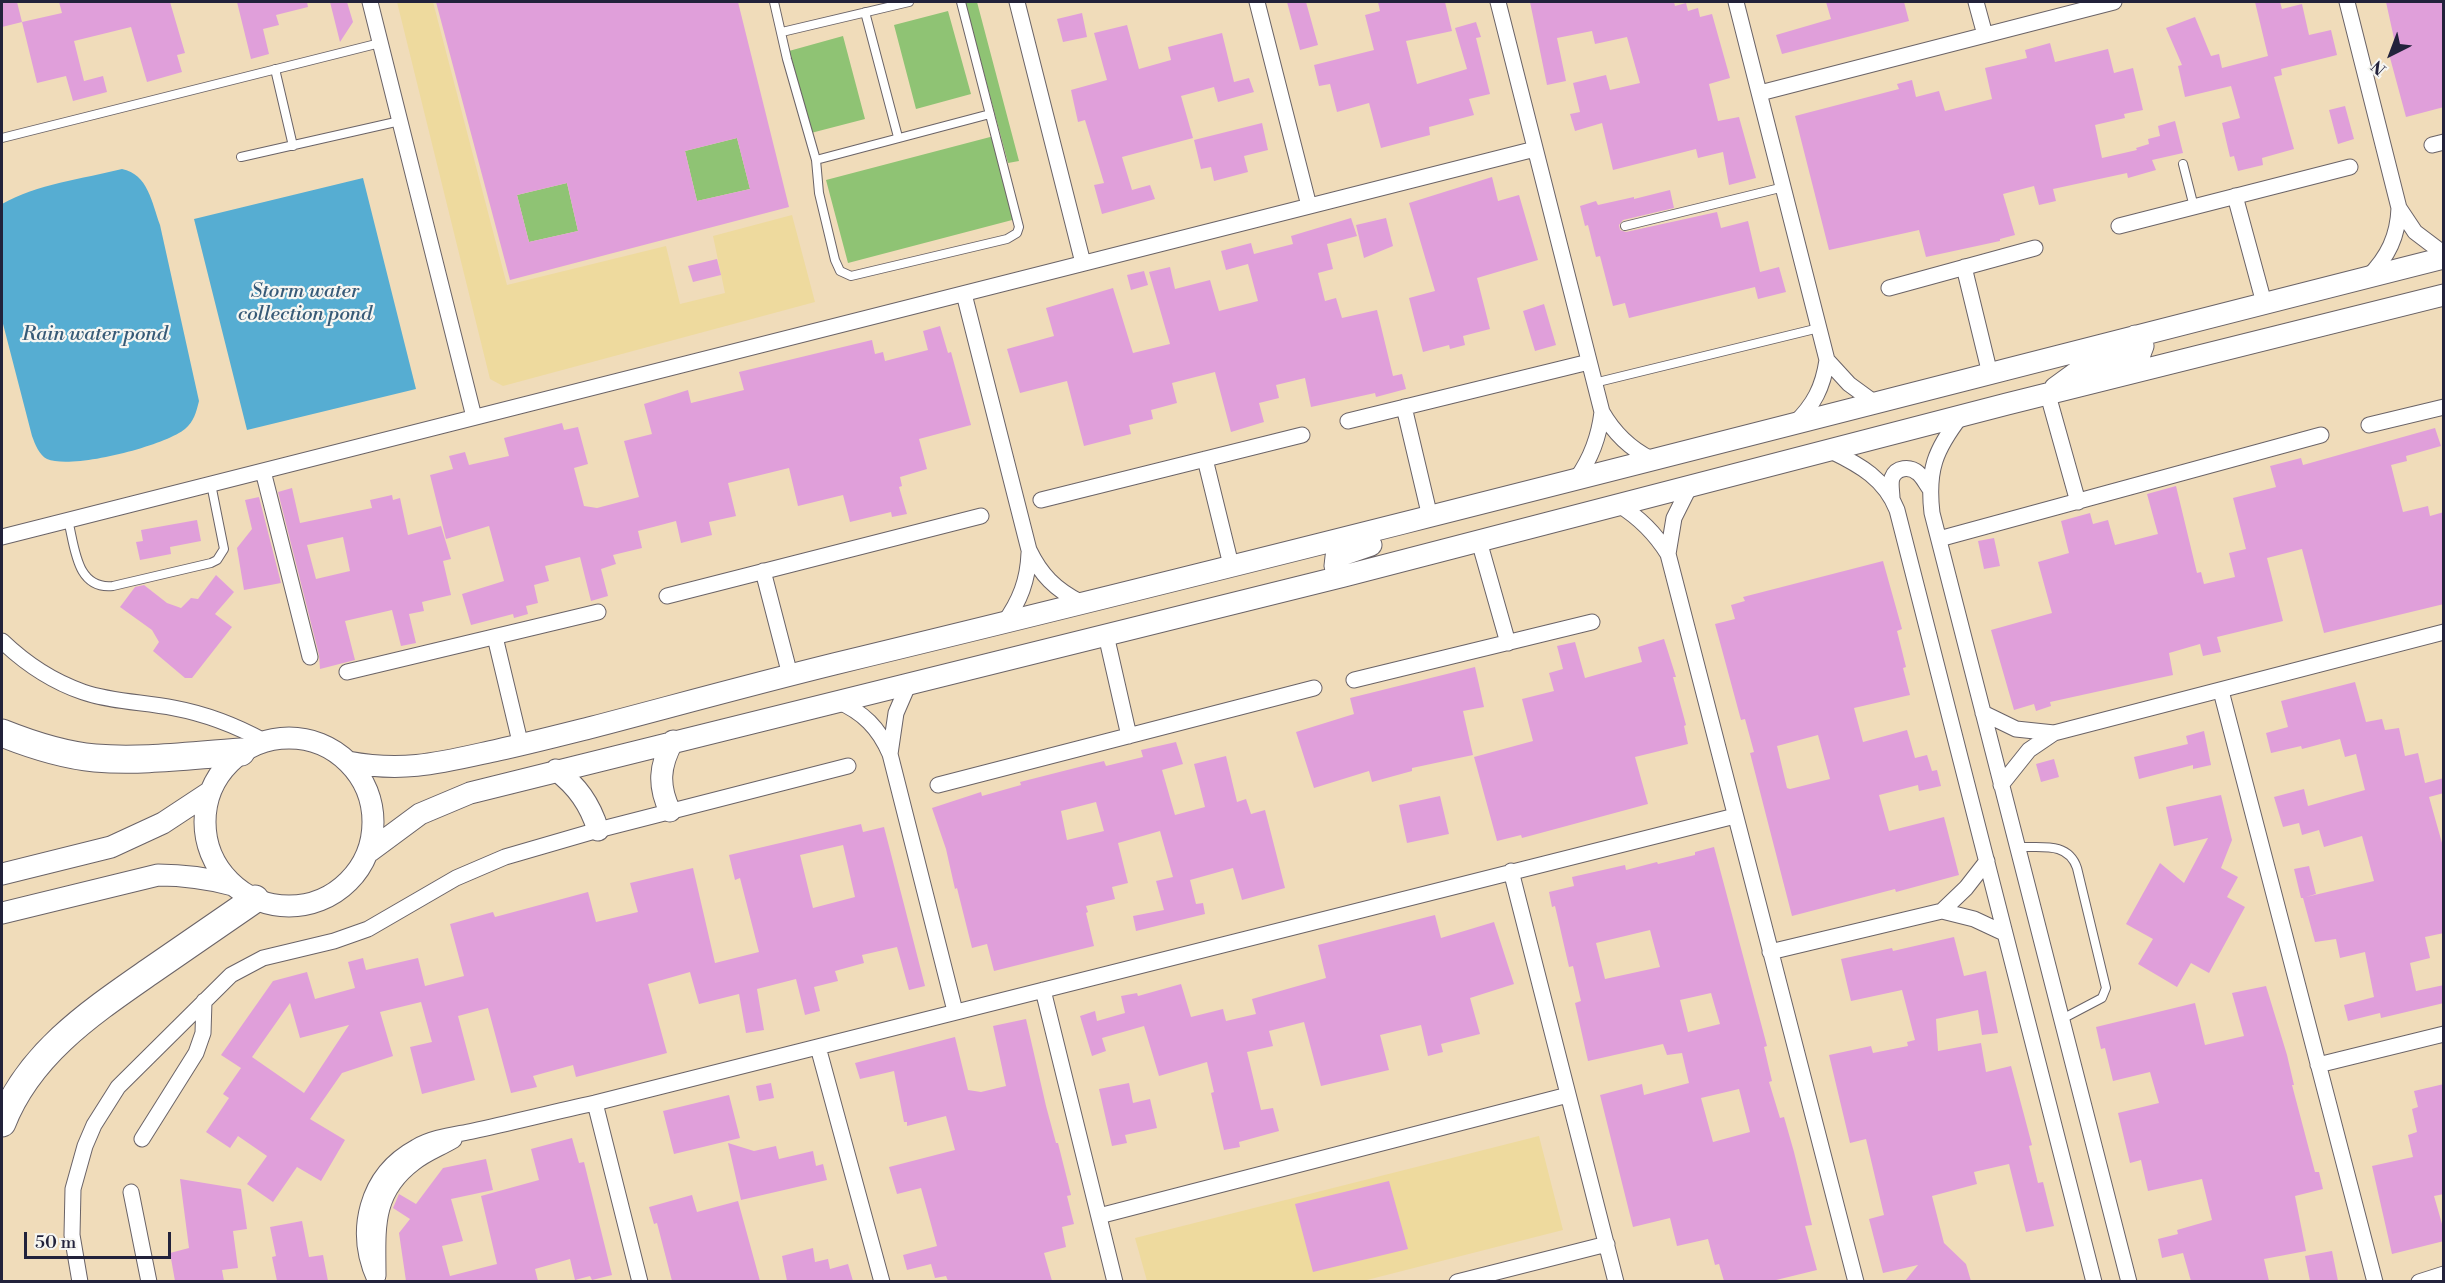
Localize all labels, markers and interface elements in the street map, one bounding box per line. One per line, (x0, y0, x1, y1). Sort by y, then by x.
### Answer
north arrow (2361, 24, 2421, 84)
text: N (2368, 56, 2390, 79)
water label: Storm water collection pond (238, 280, 372, 327)
water label: Rain water pond (22, 323, 168, 347)
scale bar (27, 1220, 174, 1258)
text: 50 m (35, 1231, 76, 1254)

